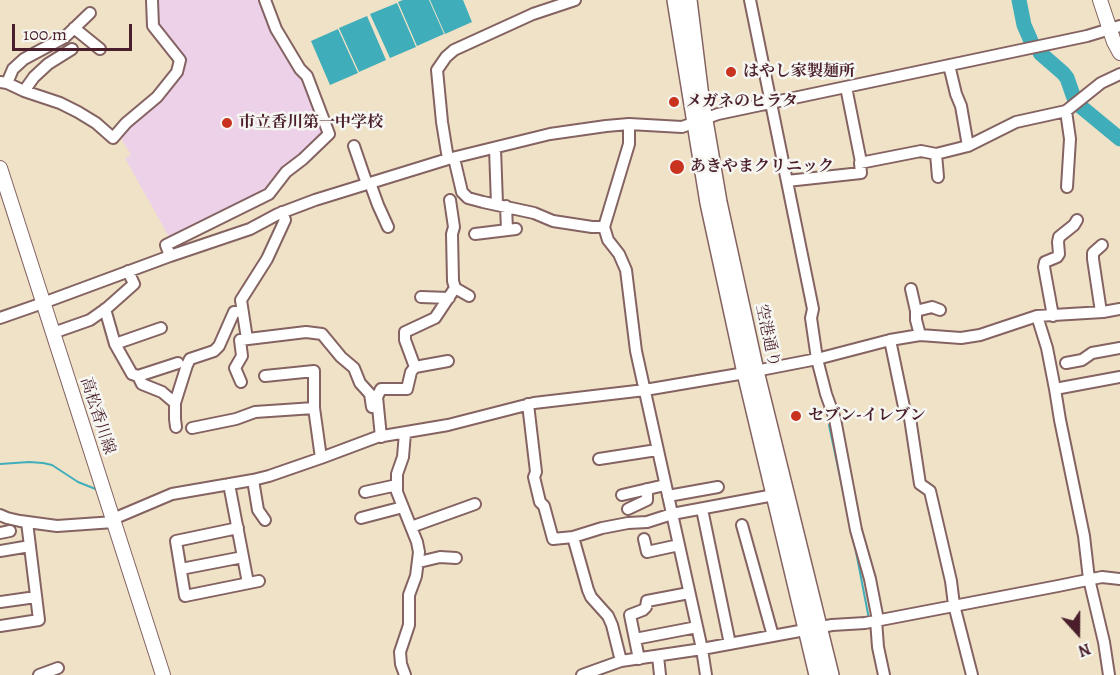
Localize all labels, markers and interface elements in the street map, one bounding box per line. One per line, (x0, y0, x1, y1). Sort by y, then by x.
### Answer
scale bar (15, 12, 135, 50)
text: 100 m (23, 22, 67, 46)
place label: はやし家製麺所 (743, 62, 855, 82)
marker: はやし家製麺所 (724, 65, 738, 79)
place label: メガネのヒラタ (686, 92, 798, 112)
marker: メガネのヒラタ (667, 95, 681, 109)
place label: 市立香川第一中学校 (239, 113, 383, 133)
marker: 市立香川第一中学校 (220, 116, 234, 130)
place label: あきやまクリニック (690, 157, 834, 177)
marker: あきやまクリニック (668, 158, 686, 176)
street label: 空港通り (751, 303, 783, 369)
street label: 高松香川線 (76, 375, 118, 457)
place label: セブン-イレブン (808, 406, 926, 426)
marker: セブン-イレブン (789, 409, 803, 423)
north arrow (1048, 603, 1108, 663)
text: N (1075, 637, 1094, 662)

